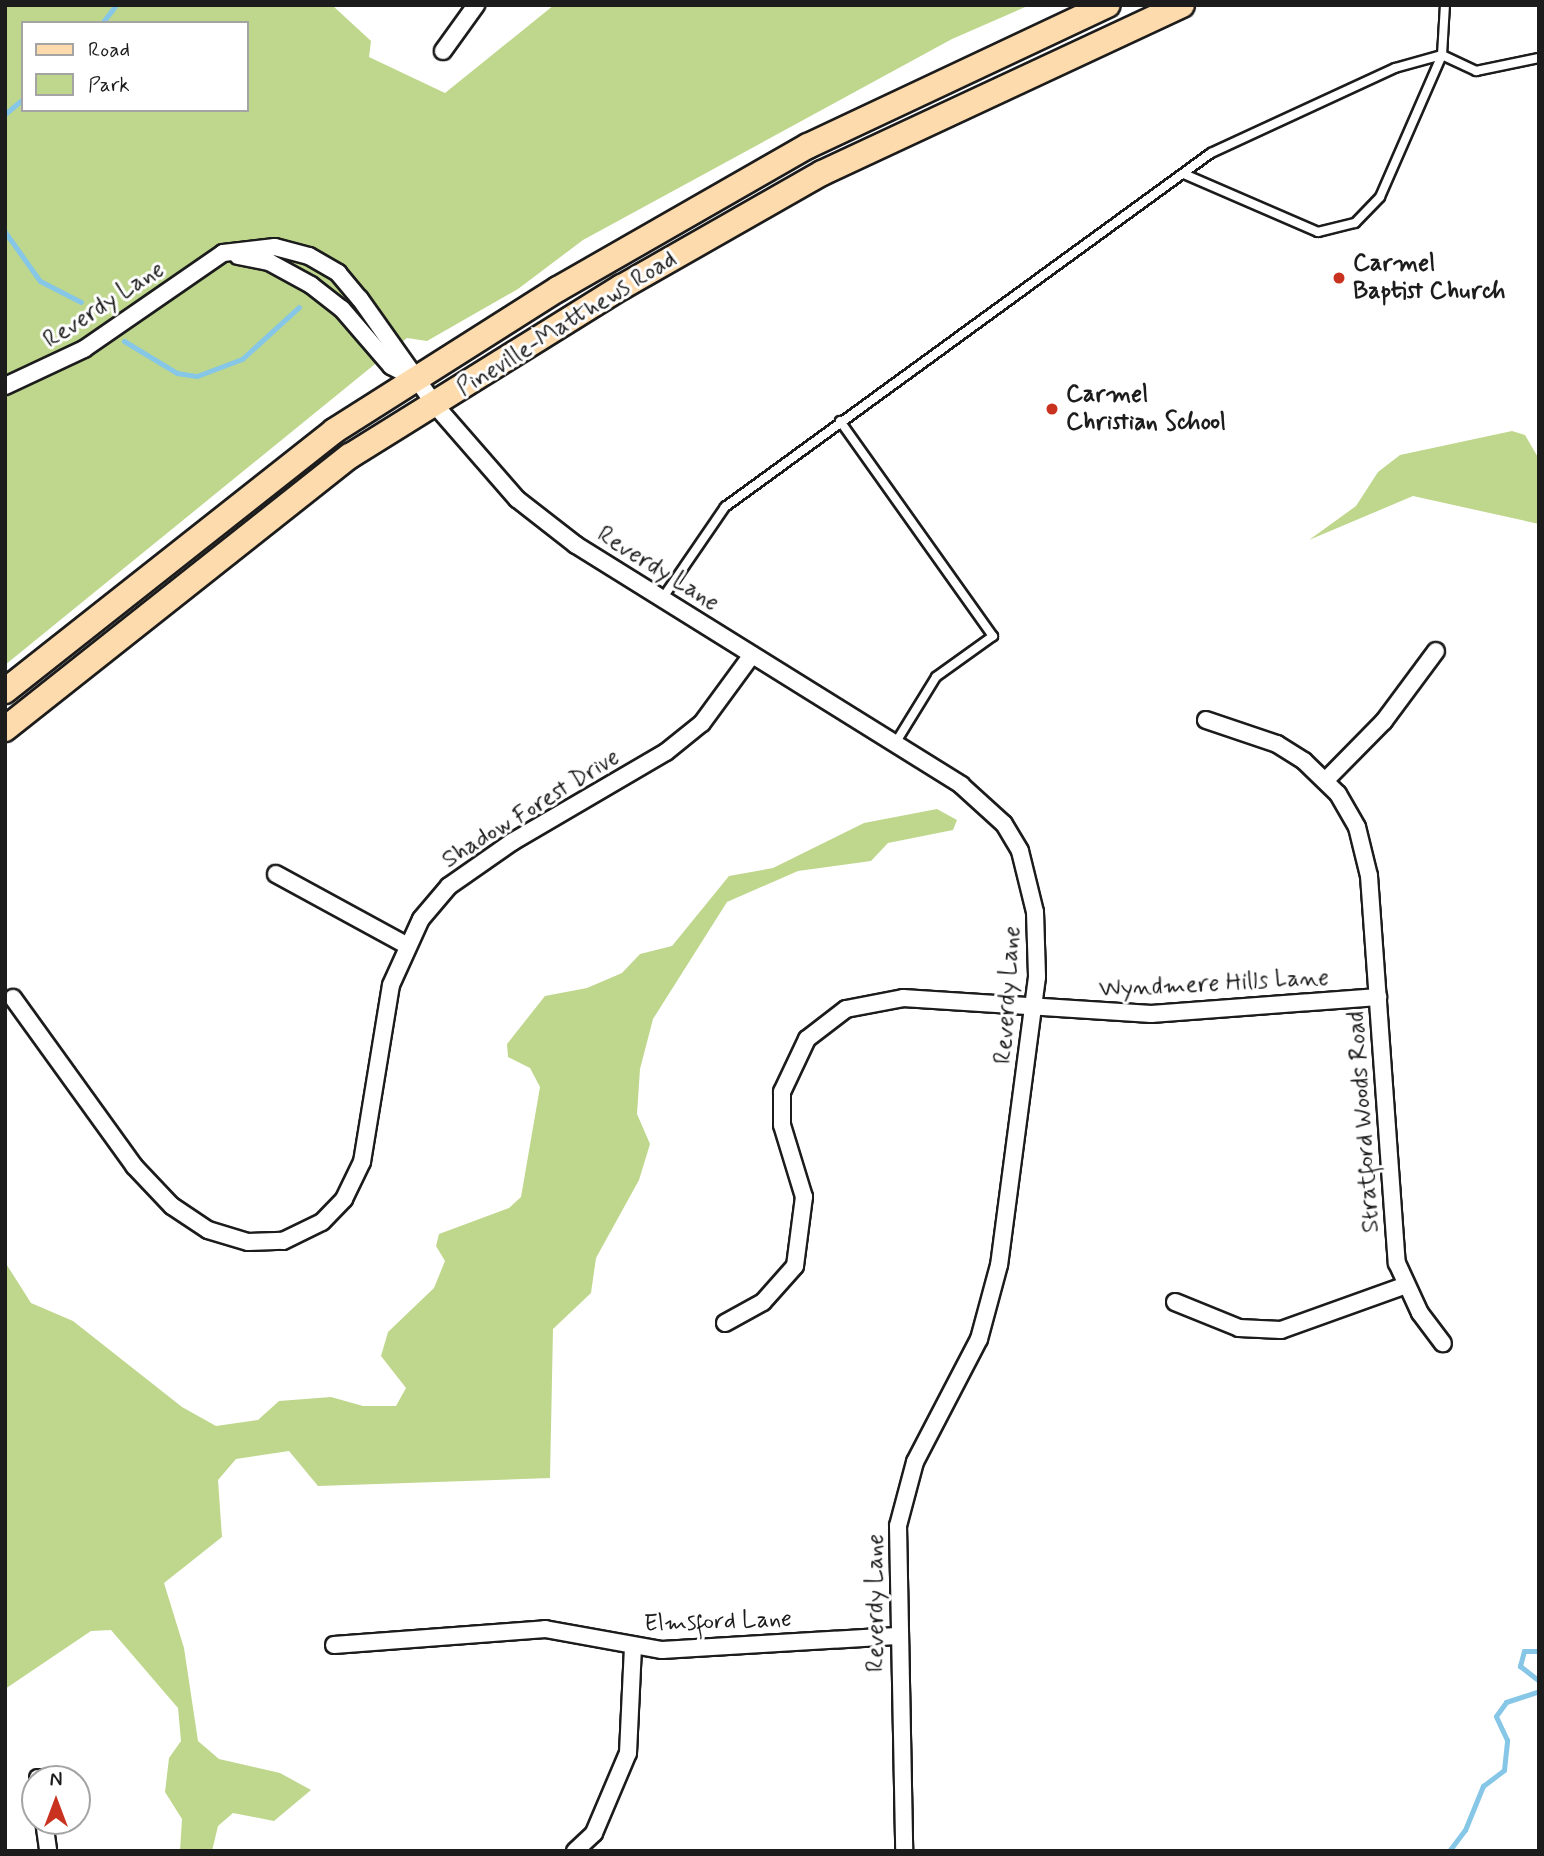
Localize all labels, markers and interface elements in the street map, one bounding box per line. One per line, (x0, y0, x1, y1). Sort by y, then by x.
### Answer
legend (21, 21, 248, 112)
text: Road (88, 36, 130, 64)
text: Park (88, 71, 130, 99)
street label: Pineville-Matthews Road (452, 245, 682, 403)
place label: Carmel Baptist Church (1353, 250, 1505, 306)
street label: Reverdy Lane (37, 255, 171, 355)
marker: Carmel Baptist Church (1331, 270, 1347, 286)
place label: Carmel Christian School (1066, 381, 1227, 437)
marker: Carmel Christian School (1044, 401, 1060, 417)
street label: Reverdy Lane (591, 520, 725, 618)
street label: Shadow Forest Drive (437, 743, 625, 875)
street label: Reverdy Lane (989, 924, 1027, 1066)
street label: Wyndmere Hills Lane (1100, 964, 1328, 1004)
street label: Stratford Woods Road (1342, 1010, 1386, 1234)
street label: Reverdy Lane (862, 1533, 890, 1673)
street label: Elmsford Lane (643, 1605, 793, 1639)
north arrow (21, 1765, 91, 1835)
text: N (50, 1768, 62, 1793)

